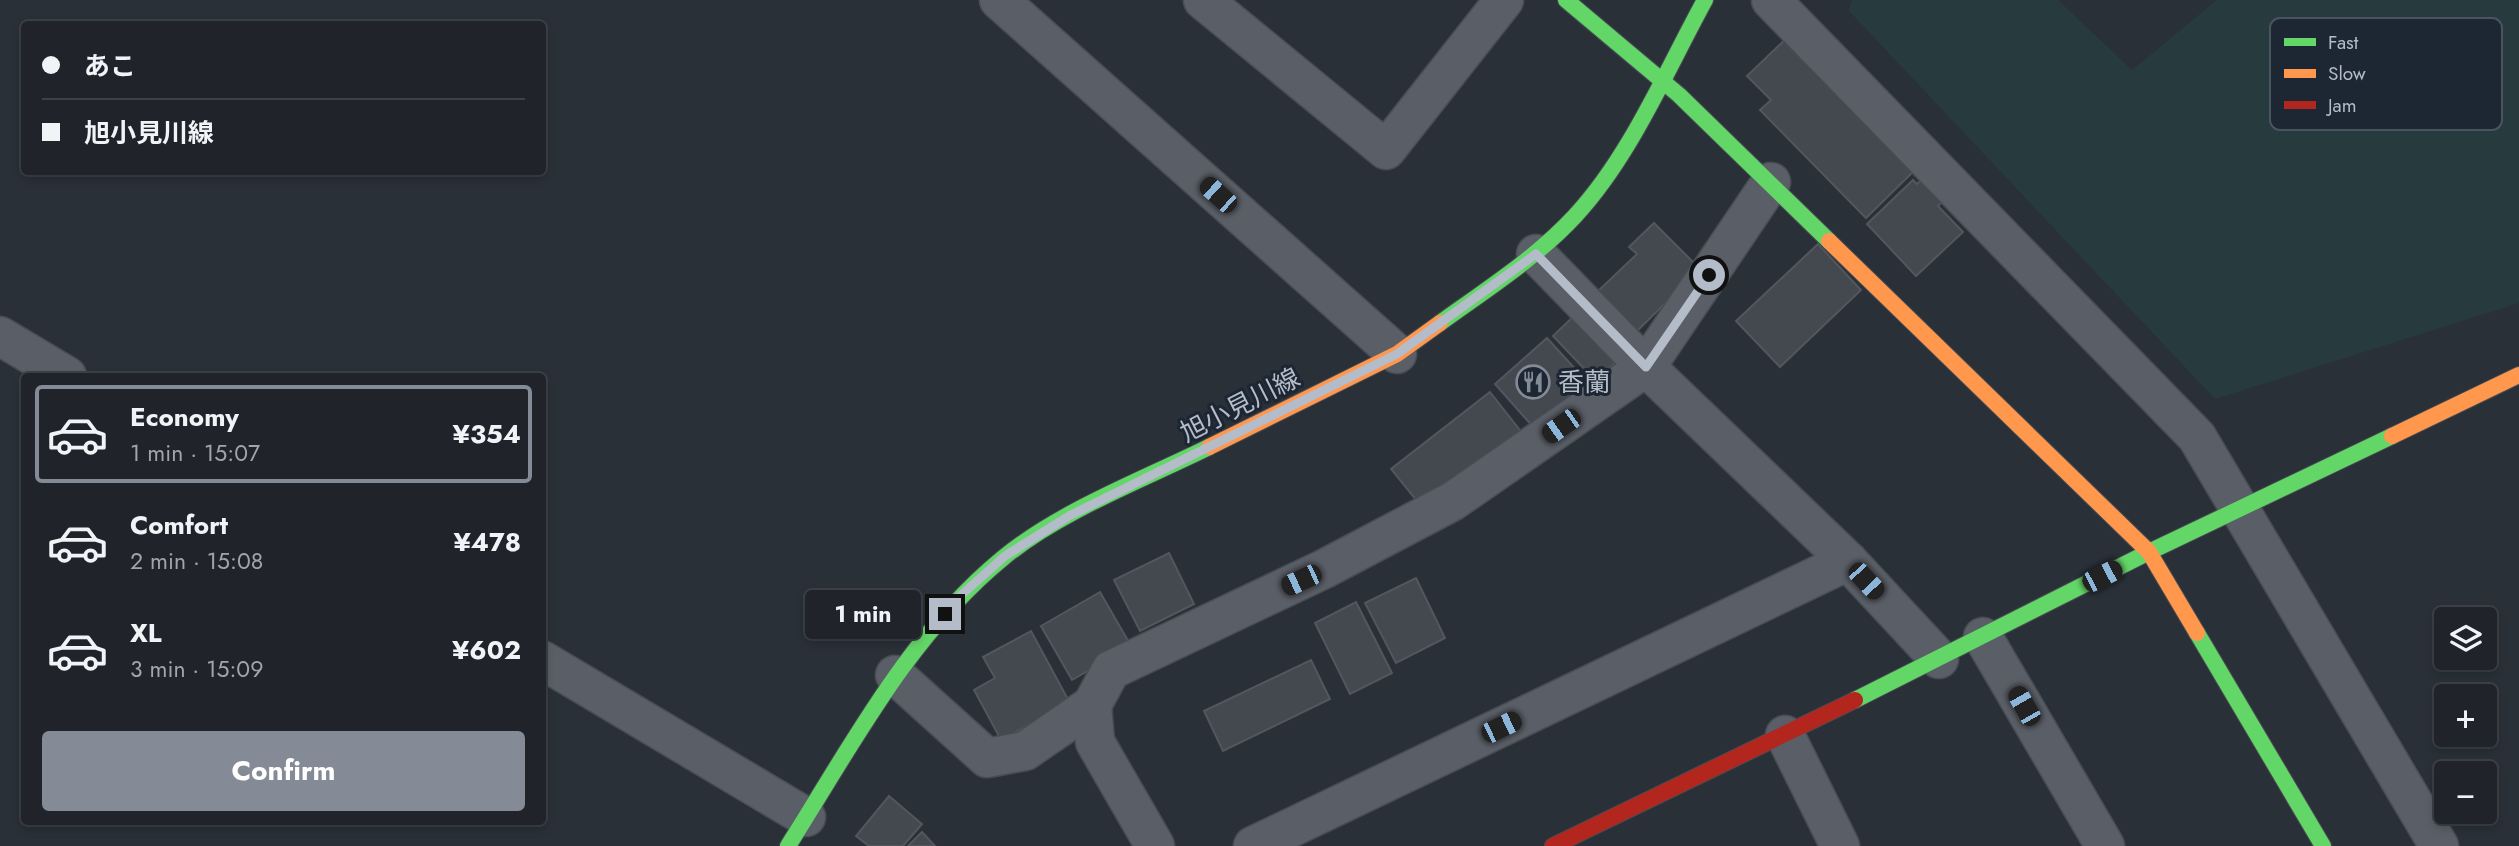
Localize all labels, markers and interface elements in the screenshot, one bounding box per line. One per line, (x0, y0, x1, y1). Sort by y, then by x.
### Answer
legend (2270, 18, 2502, 130)
text: Fast (2328, 29, 2359, 56)
text: あこ (84, 47, 136, 85)
text: Slow (2328, 60, 2366, 87)
text: Jam (2325, 92, 2357, 119)
text: 旭小見川線 (84, 114, 214, 152)
car (1196, 173, 1241, 217)
route start (1693, 259, 1725, 291)
street label: 旭小見川線 (1173, 359, 1307, 451)
restaurant icon: 香蘭 (1514, 363, 1552, 401)
place label: 香蘭 (1558, 363, 1610, 401)
text: Economy (130, 398, 239, 436)
icon: car (46, 403, 109, 466)
car (1538, 405, 1585, 447)
text: ¥354 (453, 415, 521, 453)
text: 1 min · 15:07 (130, 436, 260, 470)
text: Comfort (130, 506, 228, 544)
icon: car (46, 511, 109, 574)
text: ¥478 (453, 523, 521, 561)
text: 2 min · 15:08 (130, 544, 263, 578)
car (2079, 557, 2126, 595)
car (1844, 558, 1889, 604)
car (1278, 562, 1325, 598)
callout: 1 min (805, 590, 920, 638)
text: 1 min (834, 597, 892, 631)
route end (929, 598, 961, 630)
map controls (2434, 607, 2497, 824)
button: layers (2434, 607, 2497, 670)
text: XL (130, 614, 162, 652)
icon: car (46, 619, 109, 682)
text: ¥602 (452, 631, 521, 669)
text: 3 min · 15:09 (130, 652, 263, 686)
car (2005, 683, 2044, 729)
button: + (2434, 684, 2497, 747)
car (1478, 708, 1525, 746)
button: Confirm (42, 731, 525, 811)
button: − (2434, 761, 2497, 824)

